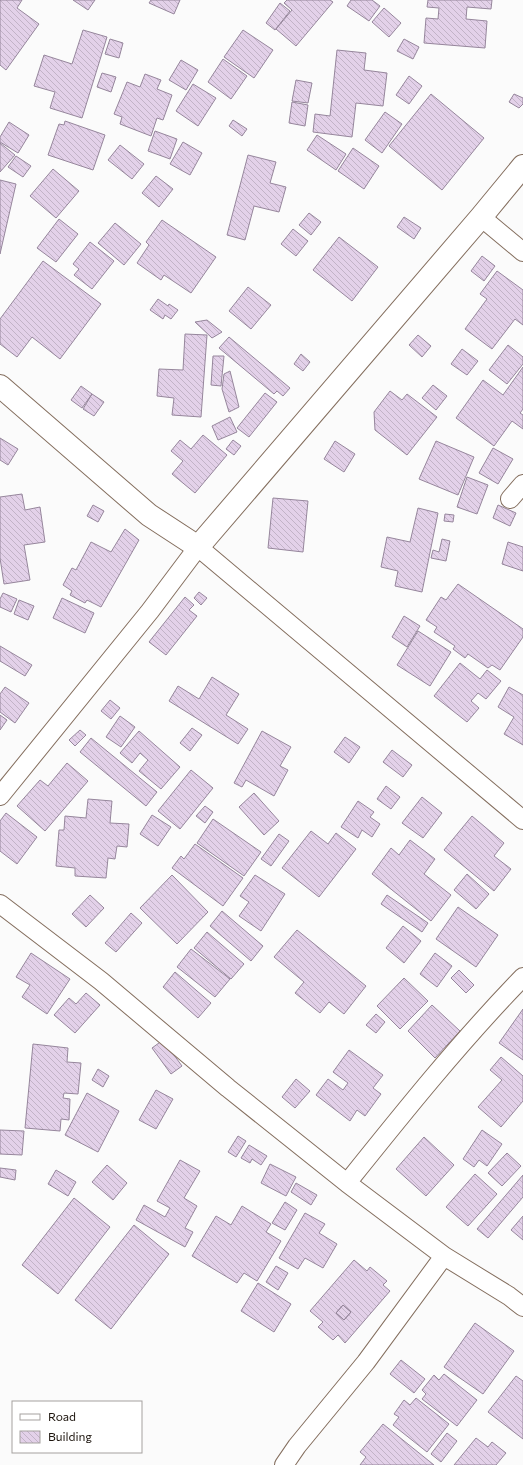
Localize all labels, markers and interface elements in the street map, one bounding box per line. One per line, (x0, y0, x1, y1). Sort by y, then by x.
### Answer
legend (12, 1401, 142, 1453)
text: Road (48, 1409, 76, 1423)
text: Building (48, 1429, 92, 1443)

